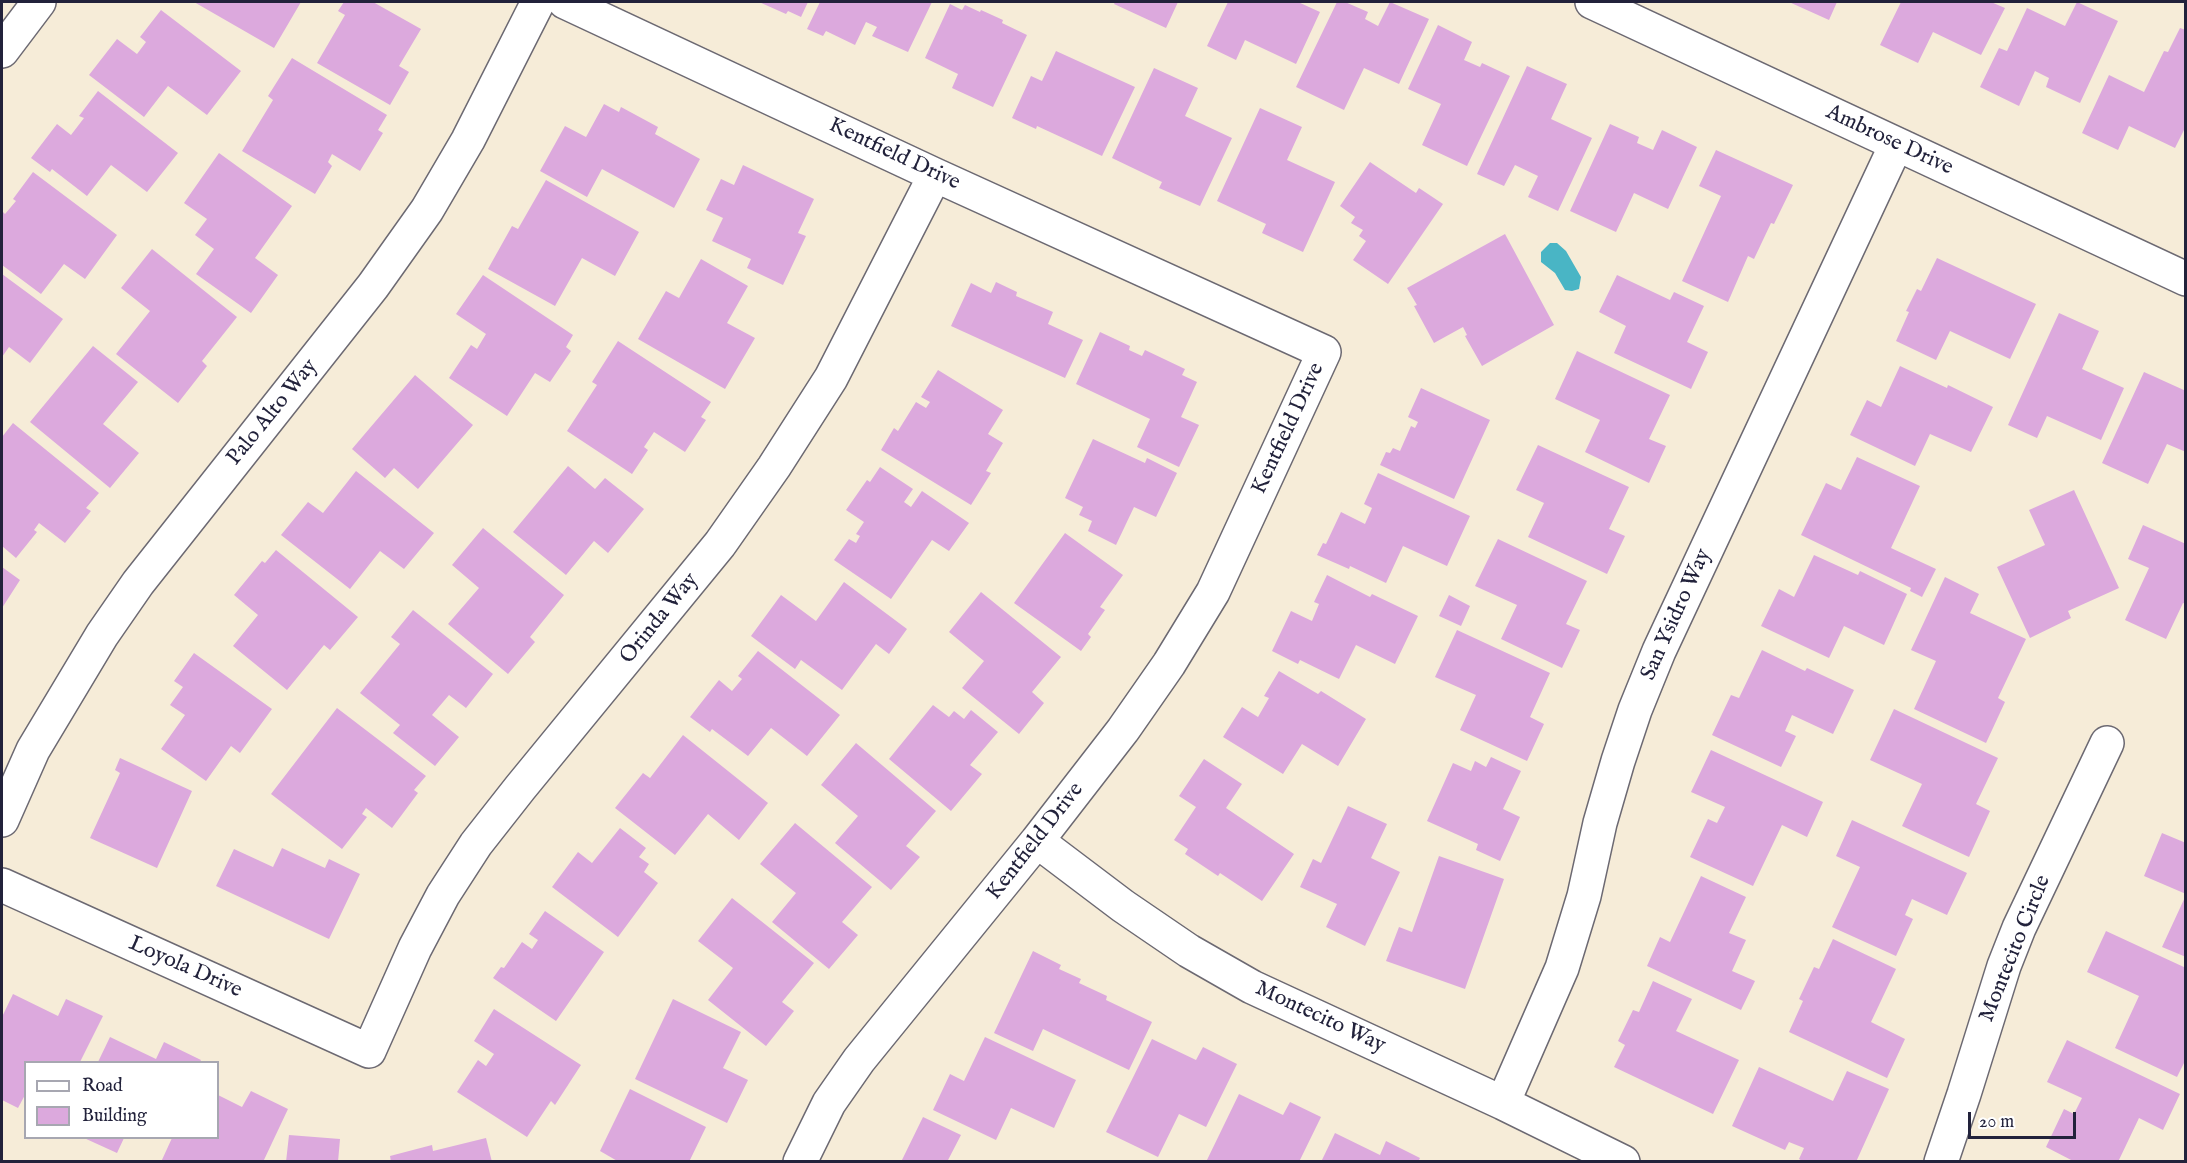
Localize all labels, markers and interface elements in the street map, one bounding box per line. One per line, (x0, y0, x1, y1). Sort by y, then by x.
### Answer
street label: Ambrose Drive (1821, 100, 1957, 182)
street label: Kentfield Drive (824, 113, 964, 197)
street label: Palo Alto Way (222, 354, 324, 472)
street label: Kentfield Drive (1247, 359, 1331, 499)
street label: San Ysidro Way (1636, 545, 1718, 685)
street label: Orinda Way (615, 568, 705, 670)
street label: Kentfield Drive (982, 778, 1090, 906)
street label: Montecito Circle (1975, 872, 2057, 1026)
street label: Loyola Drive (124, 931, 246, 1005)
street label: Montecito Way (1251, 976, 1389, 1060)
legend (24, 1061, 219, 1139)
text: Road (82, 1075, 123, 1098)
scale bar (1971, 1100, 2079, 1138)
text: Building (82, 1105, 147, 1128)
text: 20 m (1979, 1111, 2014, 1134)

